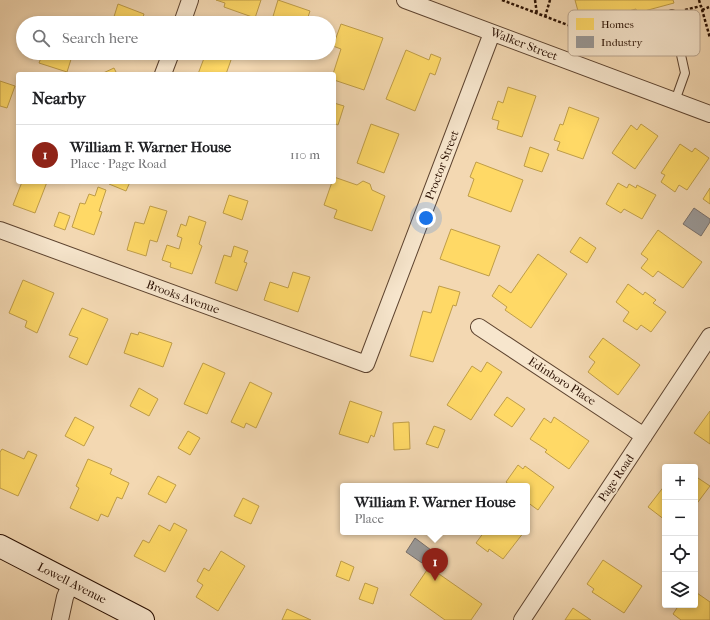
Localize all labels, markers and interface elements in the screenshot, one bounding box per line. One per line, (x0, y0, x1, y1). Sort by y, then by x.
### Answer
legend (568, 10, 700, 56)
search box (16, 16, 336, 60)
text: Homes (601, 18, 634, 31)
street label: Walker Street (487, 24, 560, 64)
icon: search (30, 27, 52, 49)
text: Search here (62, 29, 138, 47)
text: Industry (601, 36, 643, 49)
text: Nearby (32, 88, 86, 108)
street label: Proctor Street (422, 128, 462, 202)
text: William F. Warner House (70, 138, 231, 156)
text: 1 (43, 147, 47, 162)
text: 110 m (290, 147, 320, 162)
text: Place · Page Road (70, 156, 167, 171)
your location (416, 208, 436, 228)
street label: Brooks Avenue (145, 277, 222, 317)
street label: Edinboro Place (526, 354, 598, 408)
street label: Page Road (595, 451, 637, 504)
map controls (662, 464, 698, 608)
button: + (662, 464, 698, 500)
popup (340, 483, 530, 535)
text: William F. Warner House (354, 493, 516, 511)
button: − (662, 500, 698, 536)
text: Place (354, 511, 384, 526)
button: locate (662, 536, 698, 572)
pin: 1 (422, 548, 448, 581)
street label: Lowell Avenue (35, 560, 109, 606)
button: layers (662, 572, 698, 608)

